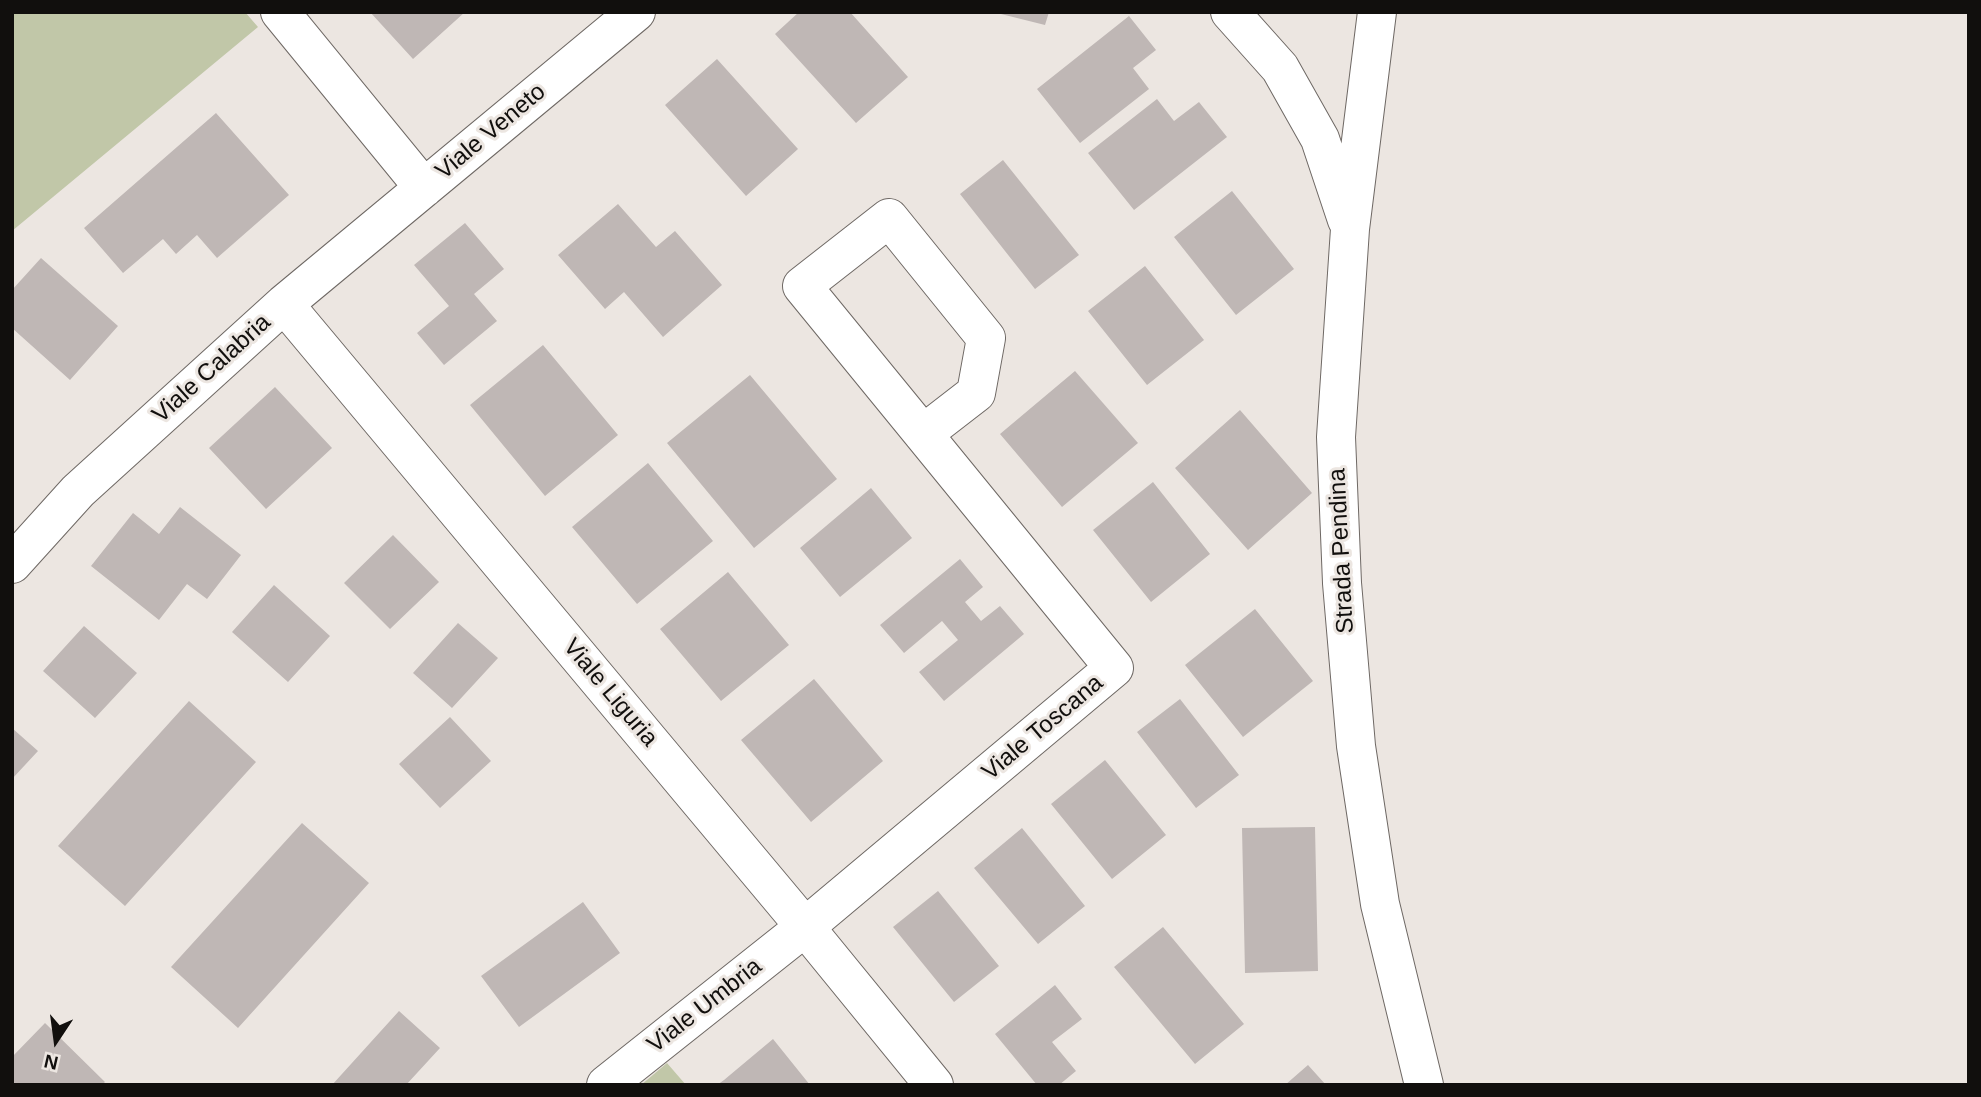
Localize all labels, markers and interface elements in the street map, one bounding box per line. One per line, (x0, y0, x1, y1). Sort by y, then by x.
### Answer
street label: Viale Veneto (430, 78, 552, 186)
street label: Viale Calabria (147, 308, 277, 430)
street label: Strada Pendina (1323, 468, 1361, 634)
street label: Viale Liguria (557, 633, 663, 753)
street label: Viale Toscana (977, 669, 1109, 787)
street label: Viale Umbria (642, 952, 768, 1060)
north arrow (21, 1006, 91, 1076)
text: N (42, 1050, 60, 1074)

